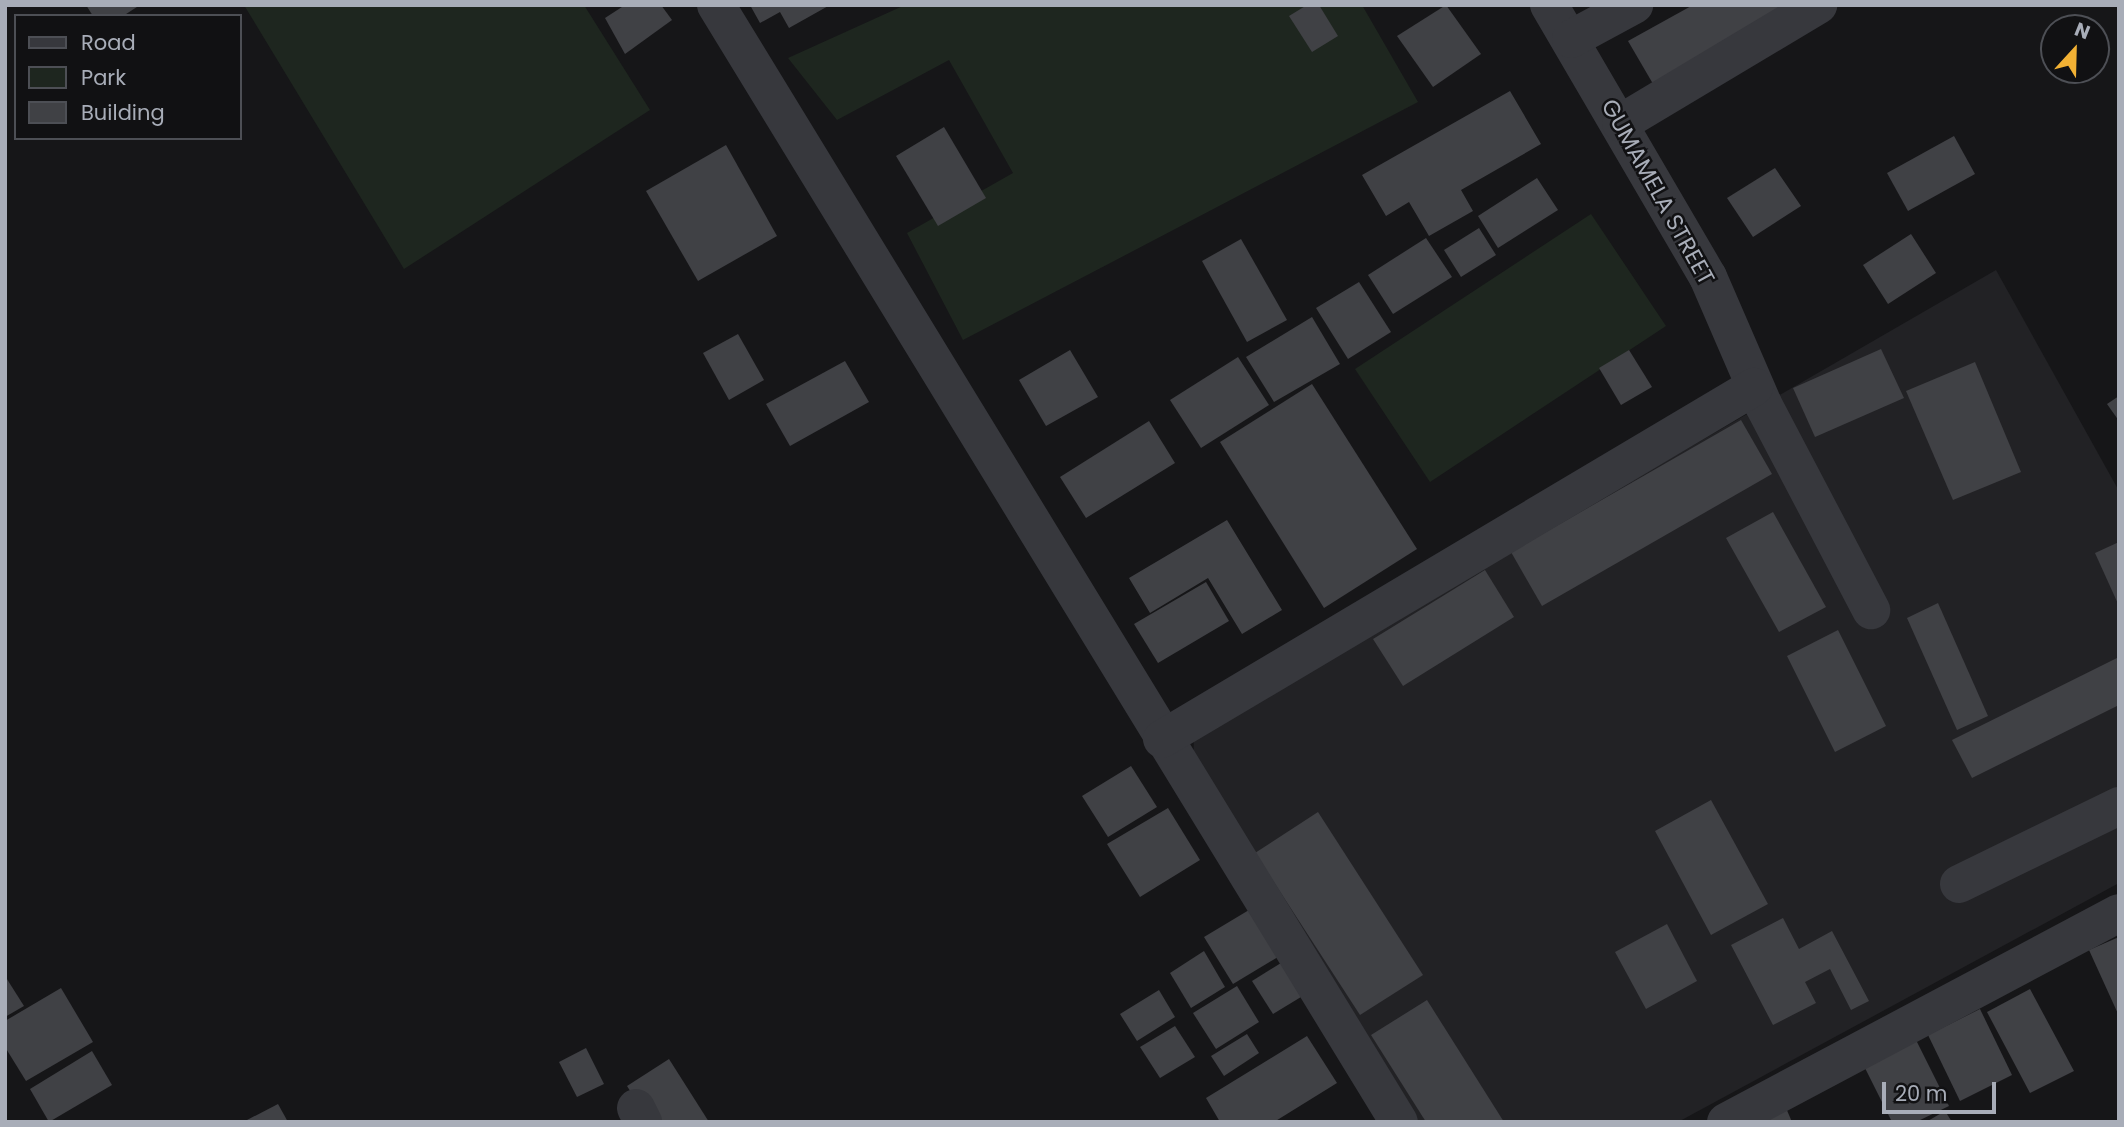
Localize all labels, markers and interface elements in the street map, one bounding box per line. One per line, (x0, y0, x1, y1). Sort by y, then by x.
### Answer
legend (14, 14, 242, 140)
north arrow (2040, 14, 2110, 84)
text: N (2071, 16, 2094, 46)
text: Road (81, 28, 136, 57)
text: Park (81, 63, 126, 92)
street label: GUMAMELA STREET (1596, 94, 1720, 290)
text: Building (81, 98, 165, 127)
scale bar (1886, 1068, 2000, 1112)
text: 20 m (1895, 1079, 1948, 1108)

